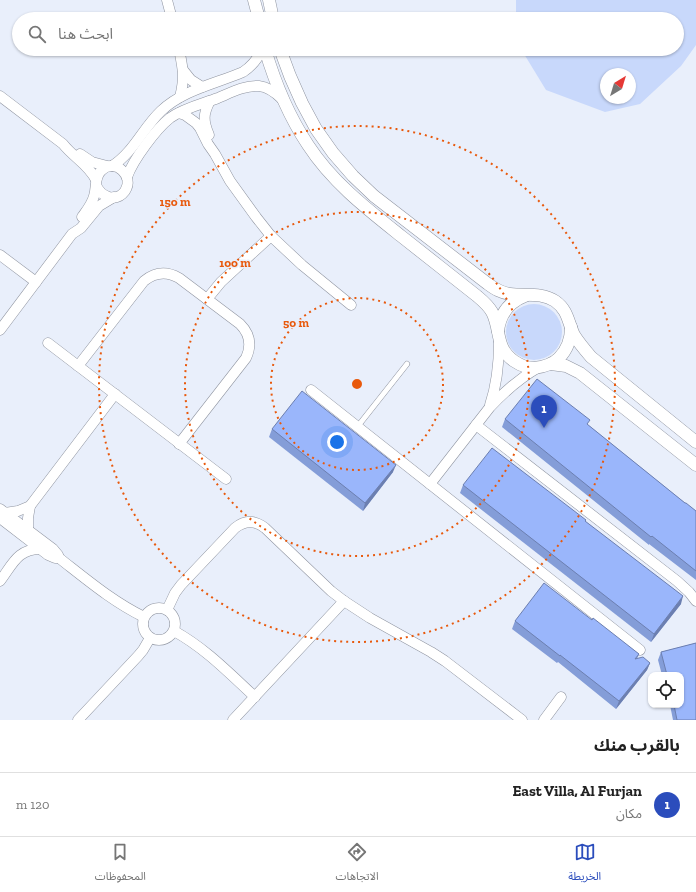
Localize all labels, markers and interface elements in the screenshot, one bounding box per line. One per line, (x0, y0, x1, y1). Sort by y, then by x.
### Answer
search box (12, 12, 684, 56)
icon: search (26, 23, 48, 45)
text: ابحث هنا (58, 25, 113, 43)
north arrow (600, 68, 636, 104)
text: 150 m (160, 195, 191, 209)
text: 100 m (219, 256, 251, 270)
text: 50 m (283, 316, 309, 330)
centre of rings (350, 377, 364, 391)
pin: 1 (531, 395, 557, 428)
your location (327, 432, 347, 452)
map controls (648, 672, 684, 708)
button: locate (648, 672, 684, 708)
text: بالقرب منك (594, 735, 680, 755)
text: East Villa, Al Furjan (512, 782, 642, 800)
text: 120 m (16, 797, 49, 812)
text: 1 (664, 797, 670, 812)
text: مكان (616, 806, 642, 821)
tab: المحفوظات (95, 841, 146, 888)
tab: الاتجاهات (336, 841, 379, 888)
tab: الخريطة (568, 841, 601, 888)

